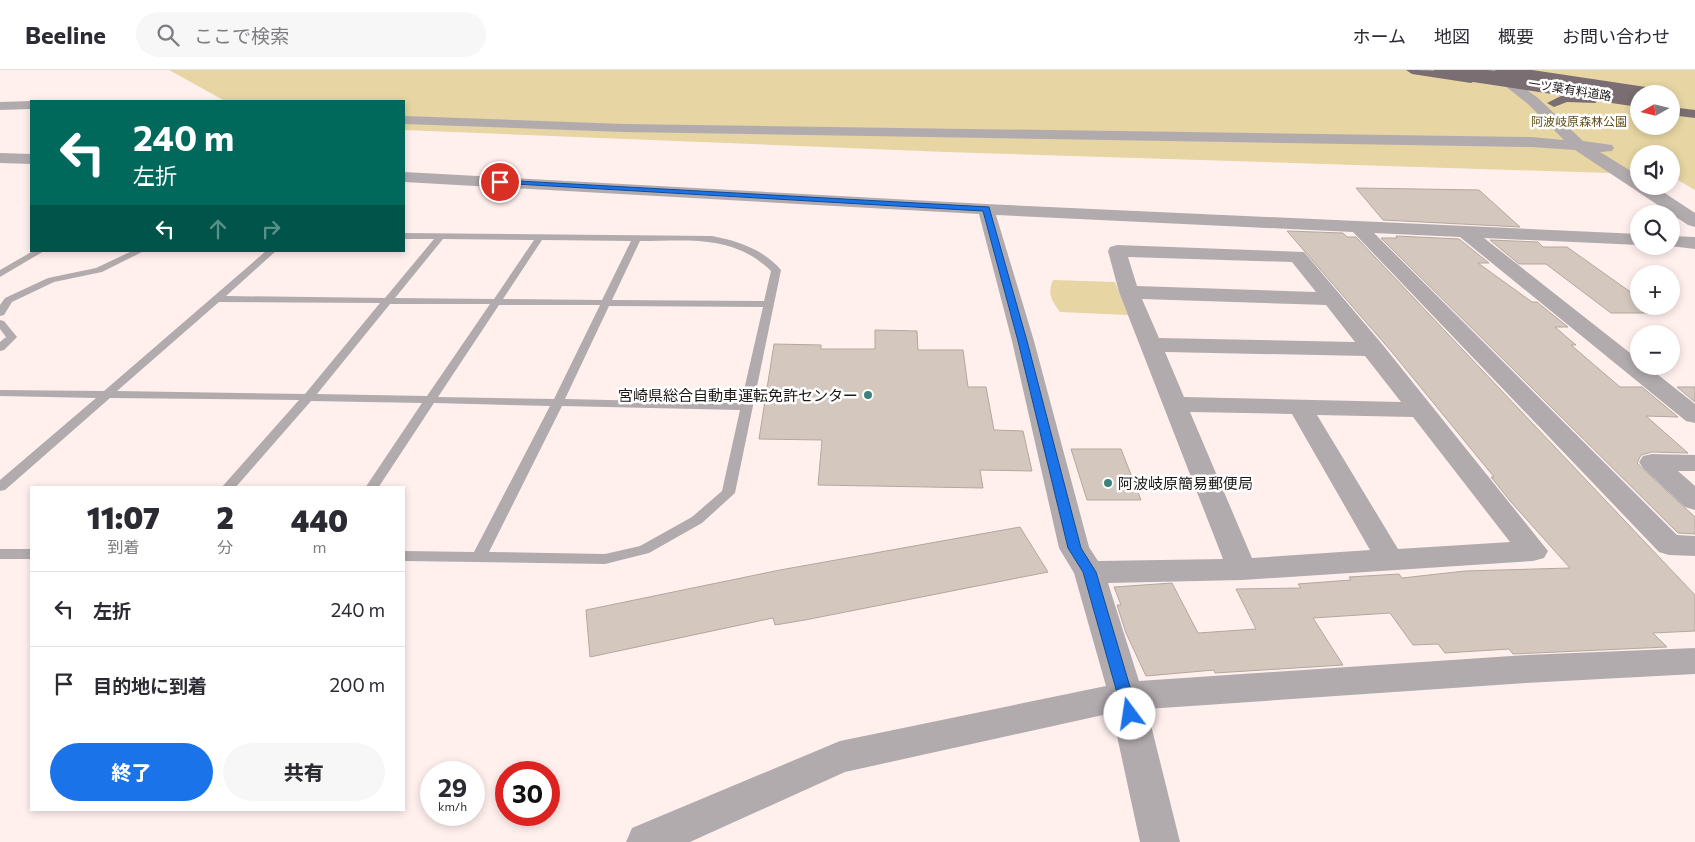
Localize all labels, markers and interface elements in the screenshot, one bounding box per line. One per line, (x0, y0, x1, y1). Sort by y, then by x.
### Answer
search box (136, 12, 486, 57)
text: Beeline (25, 20, 106, 49)
icon: search (154, 21, 182, 49)
text: ここで検索 (194, 24, 289, 47)
text: ホーム (1353, 25, 1406, 47)
text: 地図 (1434, 25, 1470, 47)
text: 概要 (1498, 25, 1534, 47)
text: お問い合わせ (1562, 25, 1670, 47)
street label: 一ツ葉有料道路 (1527, 76, 1613, 102)
north arrow (1630, 85, 1680, 135)
map controls (1630, 85, 1680, 375)
park label: 阿波岐原森林公園 (1531, 114, 1627, 128)
text: 240 m (133, 115, 234, 158)
icon: left (50, 120, 115, 185)
button: sound (1630, 145, 1680, 195)
pin (479, 161, 521, 203)
text: 左折 (133, 162, 177, 189)
icon: arrive (486, 168, 514, 196)
button: search (1630, 205, 1680, 255)
icon: left (151, 215, 179, 243)
icon: ahead (204, 215, 232, 243)
icon: right (257, 215, 285, 243)
button: + (1630, 265, 1680, 315)
button: − (1630, 325, 1680, 375)
place label: 宮崎県総合自動車運転免許センター (618, 386, 858, 404)
marker: 宮崎県総合自動車運転免許センター (862, 389, 874, 401)
place label: 阿波岐原簡易郵便局 (1118, 474, 1253, 492)
marker: 阿波岐原簡易郵便局 (1102, 477, 1114, 489)
text: 11:07 (87, 498, 160, 535)
text: 2 (217, 498, 234, 535)
text: 440 (291, 501, 348, 538)
text: 到着 (107, 537, 139, 556)
text: 分 (217, 537, 233, 556)
text: m (312, 537, 326, 556)
icon: left (50, 595, 78, 623)
text: 240 m (331, 598, 385, 621)
text: 左折 (93, 599, 131, 622)
icon: arrive (50, 670, 78, 698)
text: 200 m (330, 673, 385, 696)
text: 目的地に到着 (93, 674, 207, 697)
position arrow (1103, 687, 1155, 739)
button: 終了 (50, 743, 213, 801)
button: 共有 (223, 743, 385, 801)
speed limit sign: 30 (495, 761, 560, 826)
text: 29 (438, 772, 467, 802)
text: km/h (438, 799, 467, 813)

